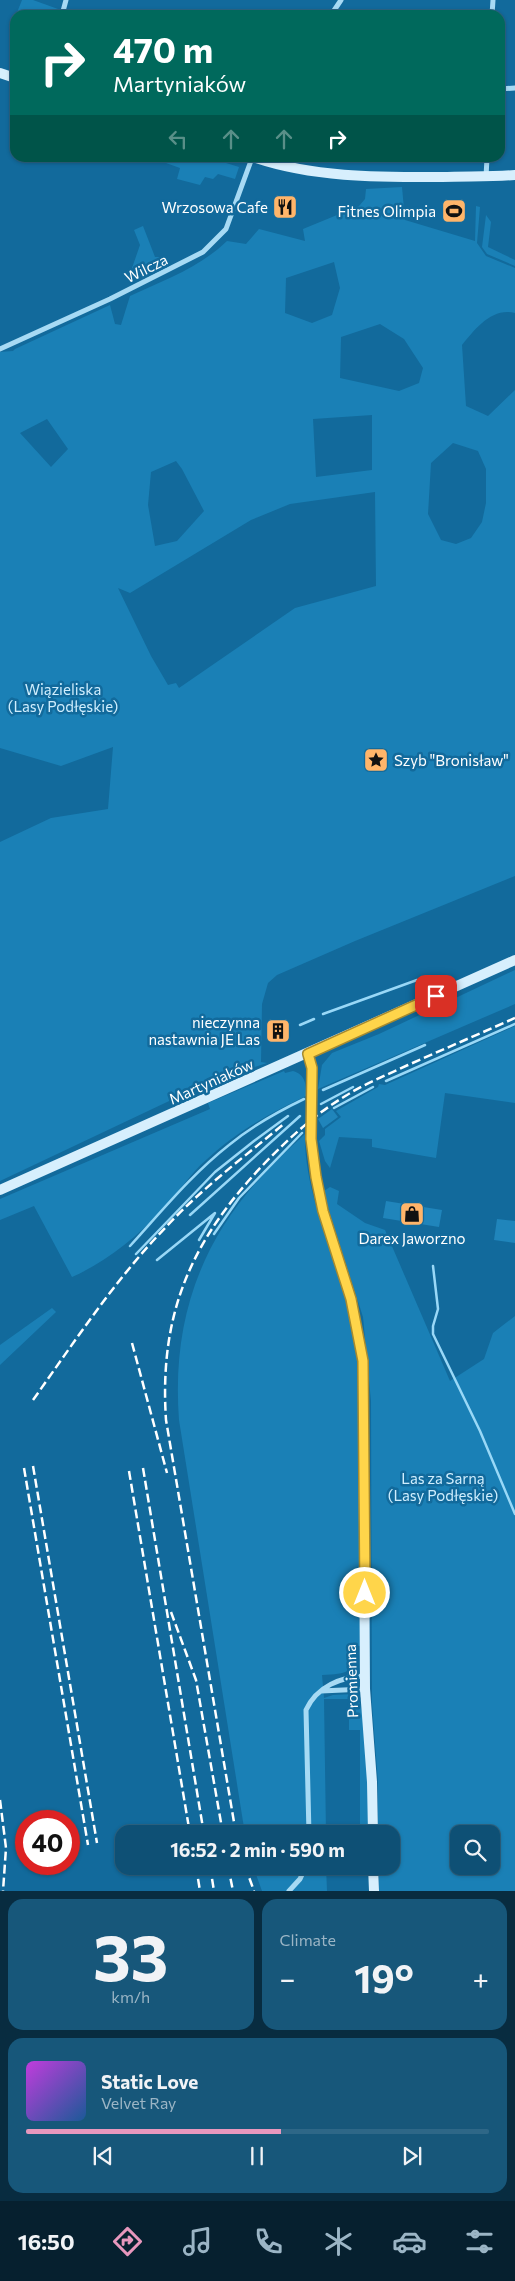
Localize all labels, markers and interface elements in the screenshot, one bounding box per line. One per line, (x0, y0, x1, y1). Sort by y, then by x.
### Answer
text: 470 m (113, 27, 213, 70)
icon: right (30, 30, 95, 95)
text: Martyniaków (113, 70, 246, 97)
icon: left (164, 125, 192, 153)
icon: ahead (217, 125, 245, 153)
icon: ahead (270, 125, 298, 153)
icon: right (323, 125, 351, 153)
restaurant icon: Wrzosowa Cafe (272, 194, 298, 220)
place label: Wrzosowa Cafe (162, 198, 268, 216)
sports icon: Fitnes Olimpia (441, 198, 467, 224)
place label: Fitnes Olimpia (338, 202, 436, 220)
street label: Wilcza (122, 250, 170, 286)
park label: Wiązieliska (Lasy Podłęskie) (8, 680, 118, 715)
place icon: Szyb "Bronisław" (363, 747, 389, 773)
place label: Szyb "Bronisław" (394, 751, 509, 769)
pin (415, 975, 457, 1017)
icon: arrive (422, 982, 450, 1010)
place label: nieczynna nastawnia JE Las (148, 1013, 260, 1048)
building icon: nieczynna nastawnia JE Las (265, 1018, 291, 1044)
street label: Martyniaków (166, 1054, 256, 1108)
shop icon: Darex Jaworzno (399, 1201, 425, 1227)
place label: Darex Jaworzno (358, 1229, 466, 1247)
park label: Las za Sarną (Lasy Podłęskie) (388, 1469, 498, 1504)
position arrow (338, 1566, 390, 1618)
street label: Promienna (341, 1644, 361, 1718)
speed limit sign: 40 (15, 1810, 80, 1875)
map controls (450, 1825, 500, 1875)
button: search (450, 1825, 500, 1875)
text: 16:52 · 2 min · 590 m (170, 1838, 345, 1861)
text: 33 (93, 1915, 168, 1994)
text: Climate (280, 1930, 336, 1949)
text: 19° (354, 1954, 414, 2001)
text: − (280, 1961, 295, 1995)
text: + (473, 1961, 489, 1995)
text: km/h (111, 1987, 150, 2006)
text: Static Love (101, 2070, 198, 2093)
text: Velvet Ray (101, 2093, 176, 2112)
icon: previous (89, 2142, 117, 2170)
icon: pause (243, 2142, 271, 2170)
icon: next (398, 2142, 426, 2170)
icon: directions (110, 2224, 145, 2259)
icon: music (180, 2224, 215, 2259)
icon: phone (251, 2224, 286, 2259)
icon: climate (321, 2224, 356, 2259)
icon: car (392, 2224, 427, 2259)
icon: filters (462, 2224, 497, 2259)
text: 16:50 (18, 2228, 75, 2255)

